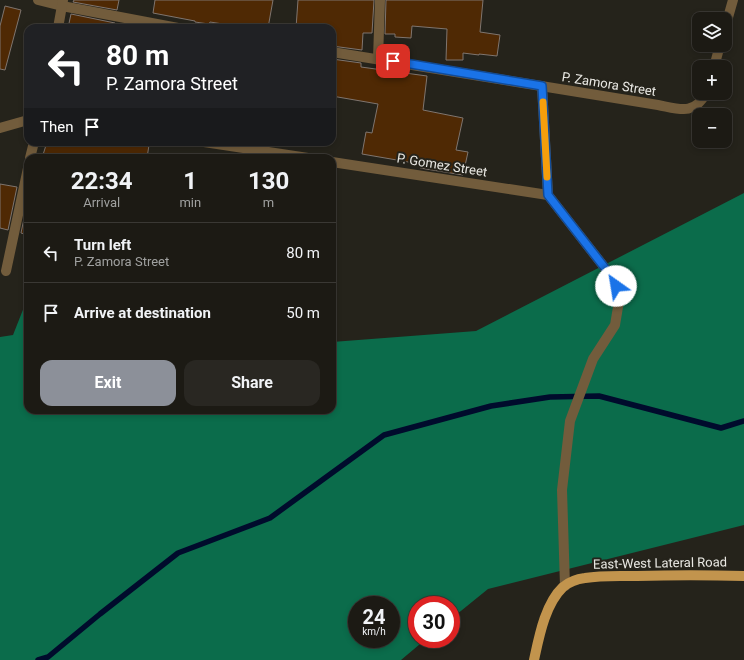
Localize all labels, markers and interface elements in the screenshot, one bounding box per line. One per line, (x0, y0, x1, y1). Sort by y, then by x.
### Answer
map controls (692, 12, 732, 148)
button: layers (692, 12, 732, 52)
text: 80 m (106, 39, 169, 72)
icon: left (40, 40, 92, 92)
pin (376, 44, 410, 78)
icon: arrive (382, 50, 404, 72)
button: + (692, 60, 732, 100)
street label: P. Zamora Street (561, 69, 657, 99)
text: P. Zamora Street (106, 73, 238, 94)
button: − (692, 108, 732, 148)
icon: arrive (81, 116, 103, 138)
text: Then (40, 118, 73, 136)
street label: P. Gomez Street (396, 150, 488, 180)
text: 22:34 (71, 167, 133, 195)
text: 1 (183, 167, 197, 195)
text: 130 (248, 167, 289, 195)
text: Arrival (83, 195, 120, 210)
text: min (179, 195, 201, 210)
text: m (263, 195, 274, 210)
text: Turn left (74, 236, 131, 254)
icon: left (40, 242, 62, 264)
text: 80 m (286, 244, 320, 262)
text: P. Zamora Street (74, 254, 169, 269)
position arrow (595, 265, 637, 307)
icon: arrive (40, 302, 62, 324)
text: Arrive at destination (74, 304, 211, 322)
text: 50 m (286, 304, 320, 322)
button: Exit (40, 360, 176, 406)
button: Share (184, 360, 320, 406)
street label: East-West Lateral Road (593, 554, 727, 572)
speed limit sign: 30 (408, 596, 460, 648)
text: 24 (363, 605, 385, 629)
text: km/h (362, 626, 386, 637)

